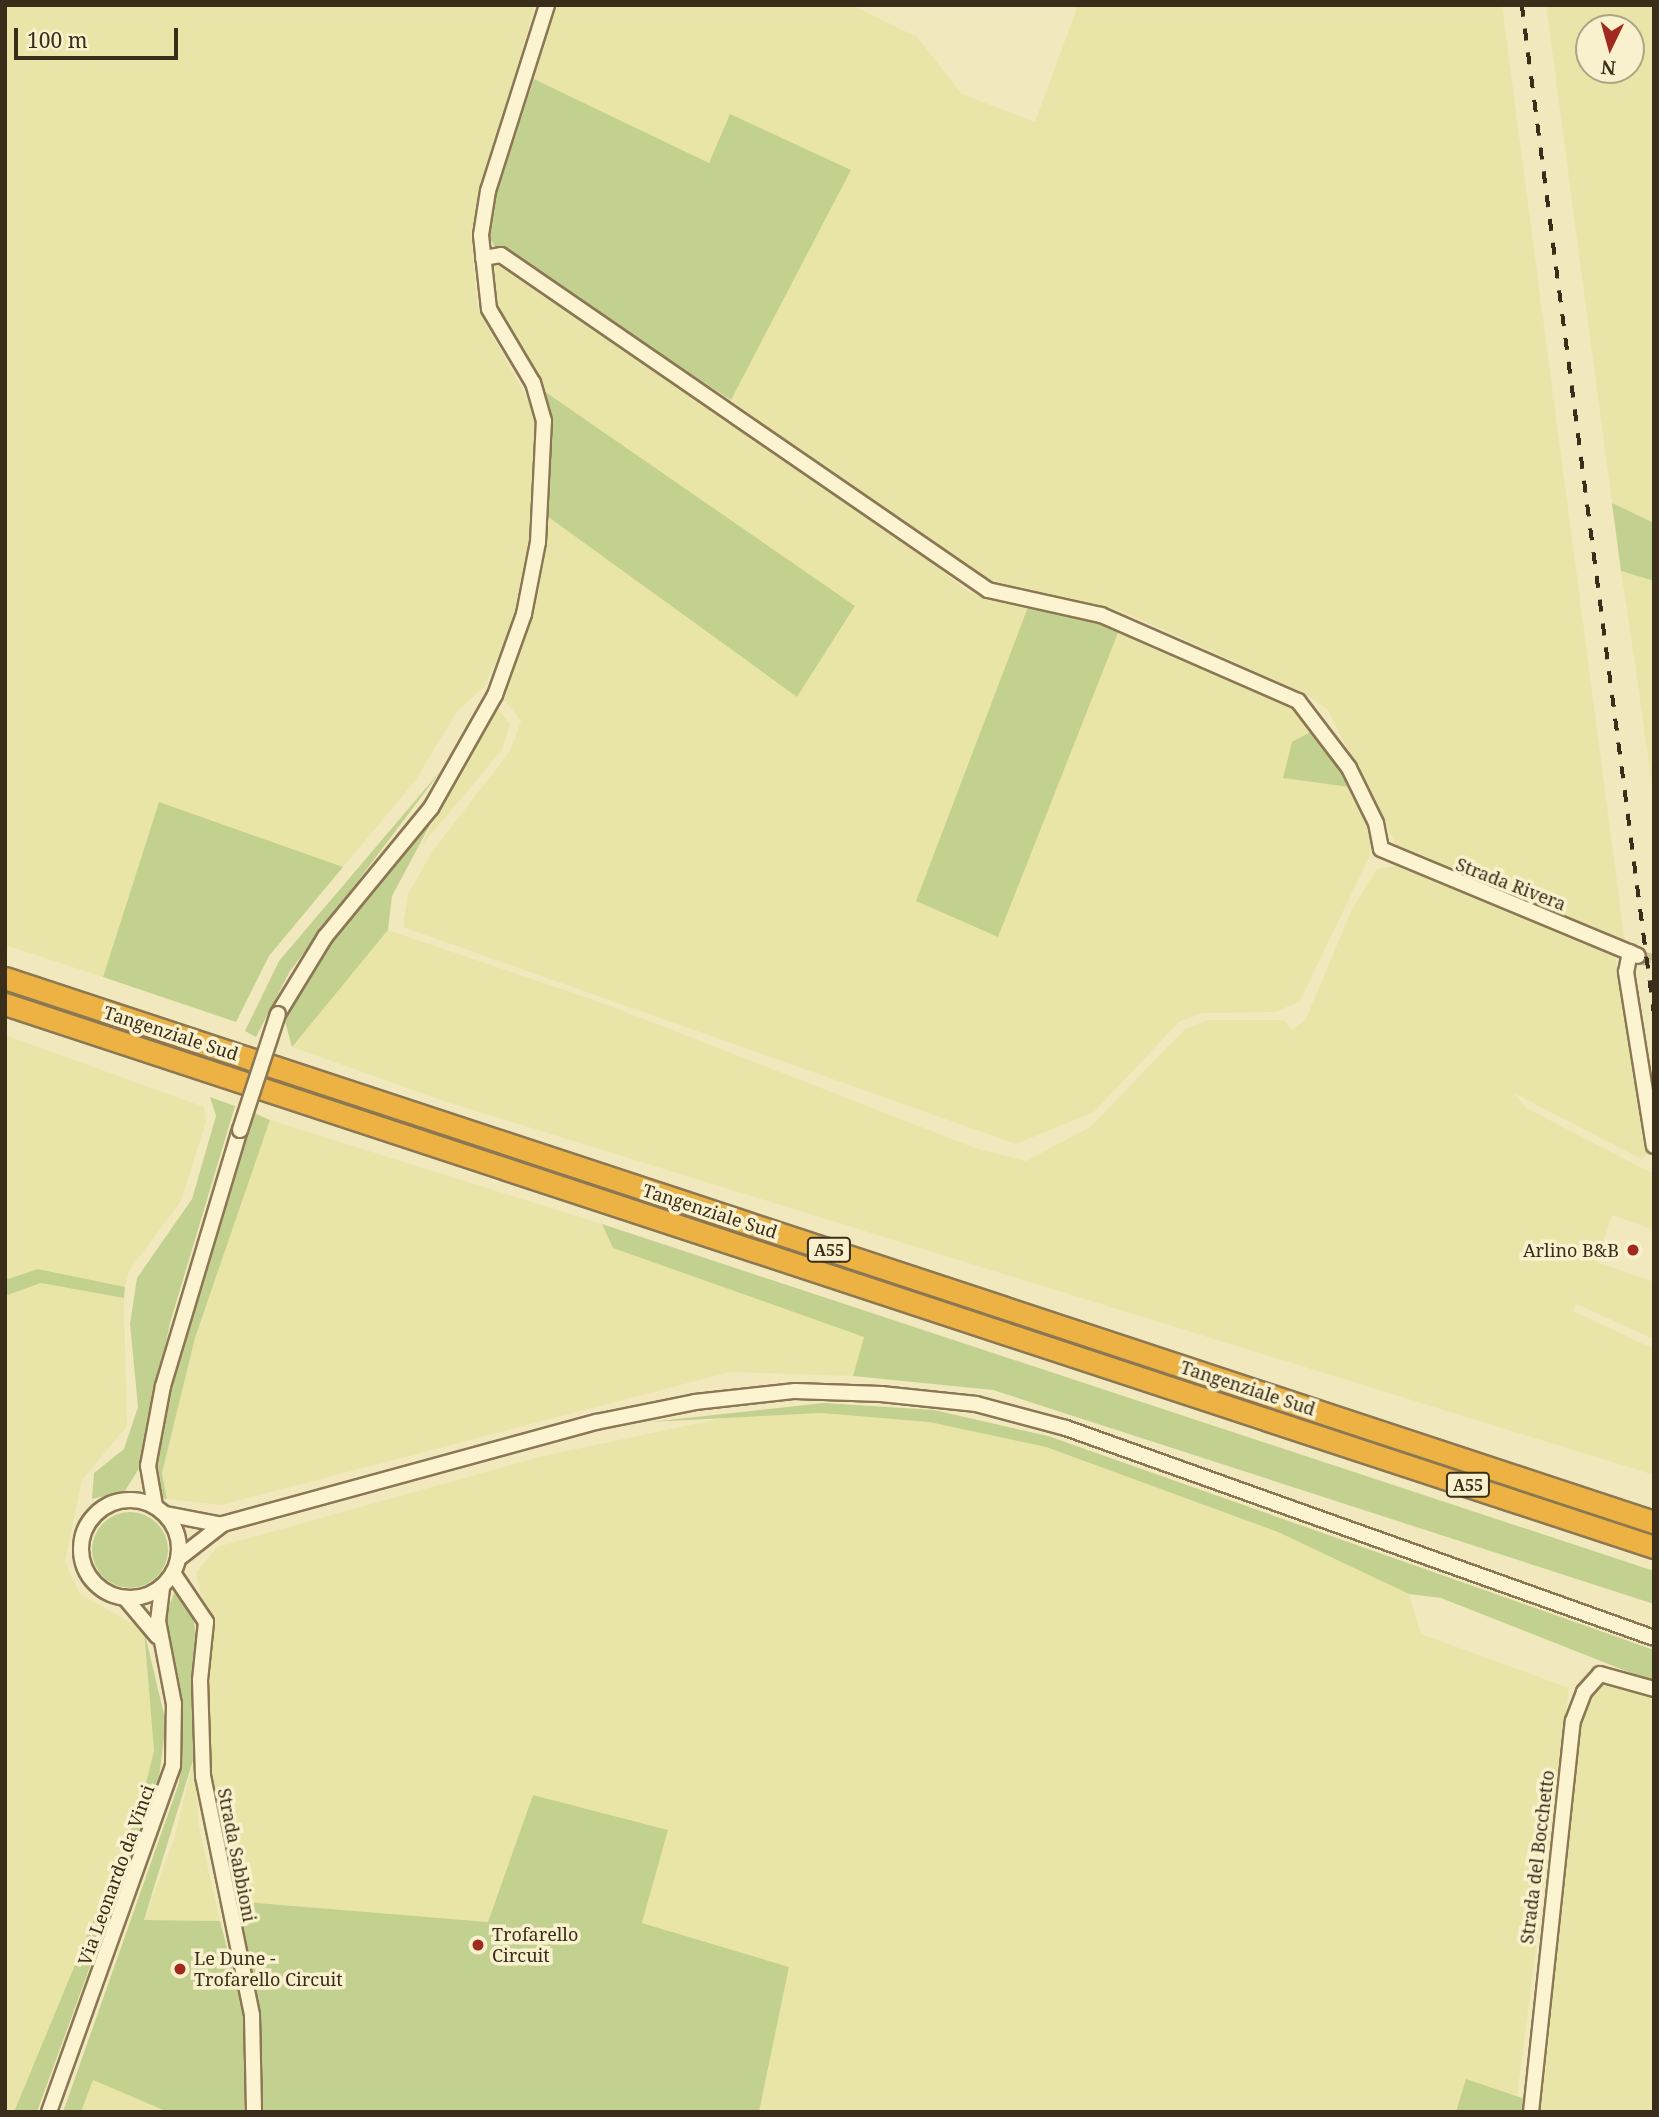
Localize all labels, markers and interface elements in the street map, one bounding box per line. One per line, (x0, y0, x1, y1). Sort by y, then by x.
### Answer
scale bar (18, 14, 182, 58)
north arrow (1575, 14, 1645, 84)
text: 100 m (27, 26, 88, 54)
text: N (1600, 54, 1617, 82)
street label: Strada Rivera (1453, 853, 1569, 915)
street label: Tangenziale Sud (101, 1001, 241, 1065)
street label: Tangenziale Sud (640, 1179, 780, 1243)
road number: A55 (806, 1238, 852, 1262)
place label: Arlino B&B (1523, 1239, 1619, 1261)
marker: Arlino B&B (1625, 1242, 1641, 1258)
street label: Tangenziale Sud (1178, 1356, 1318, 1420)
road number: A55 (1445, 1472, 1491, 1498)
street label: Strada del Bocchetto (1516, 1769, 1558, 1945)
street label: Via Leonardo da Vinci (73, 1782, 159, 1968)
street label: Strada Sabbioni (213, 1786, 261, 1924)
place label: Trofarello Circuit (492, 1924, 578, 1966)
marker: Trofarello Circuit (470, 1937, 486, 1953)
place label: Le Dune - Trofarello Circuit (194, 1948, 343, 1990)
marker: Le Dune - Trofarello Circuit (172, 1961, 188, 1977)

